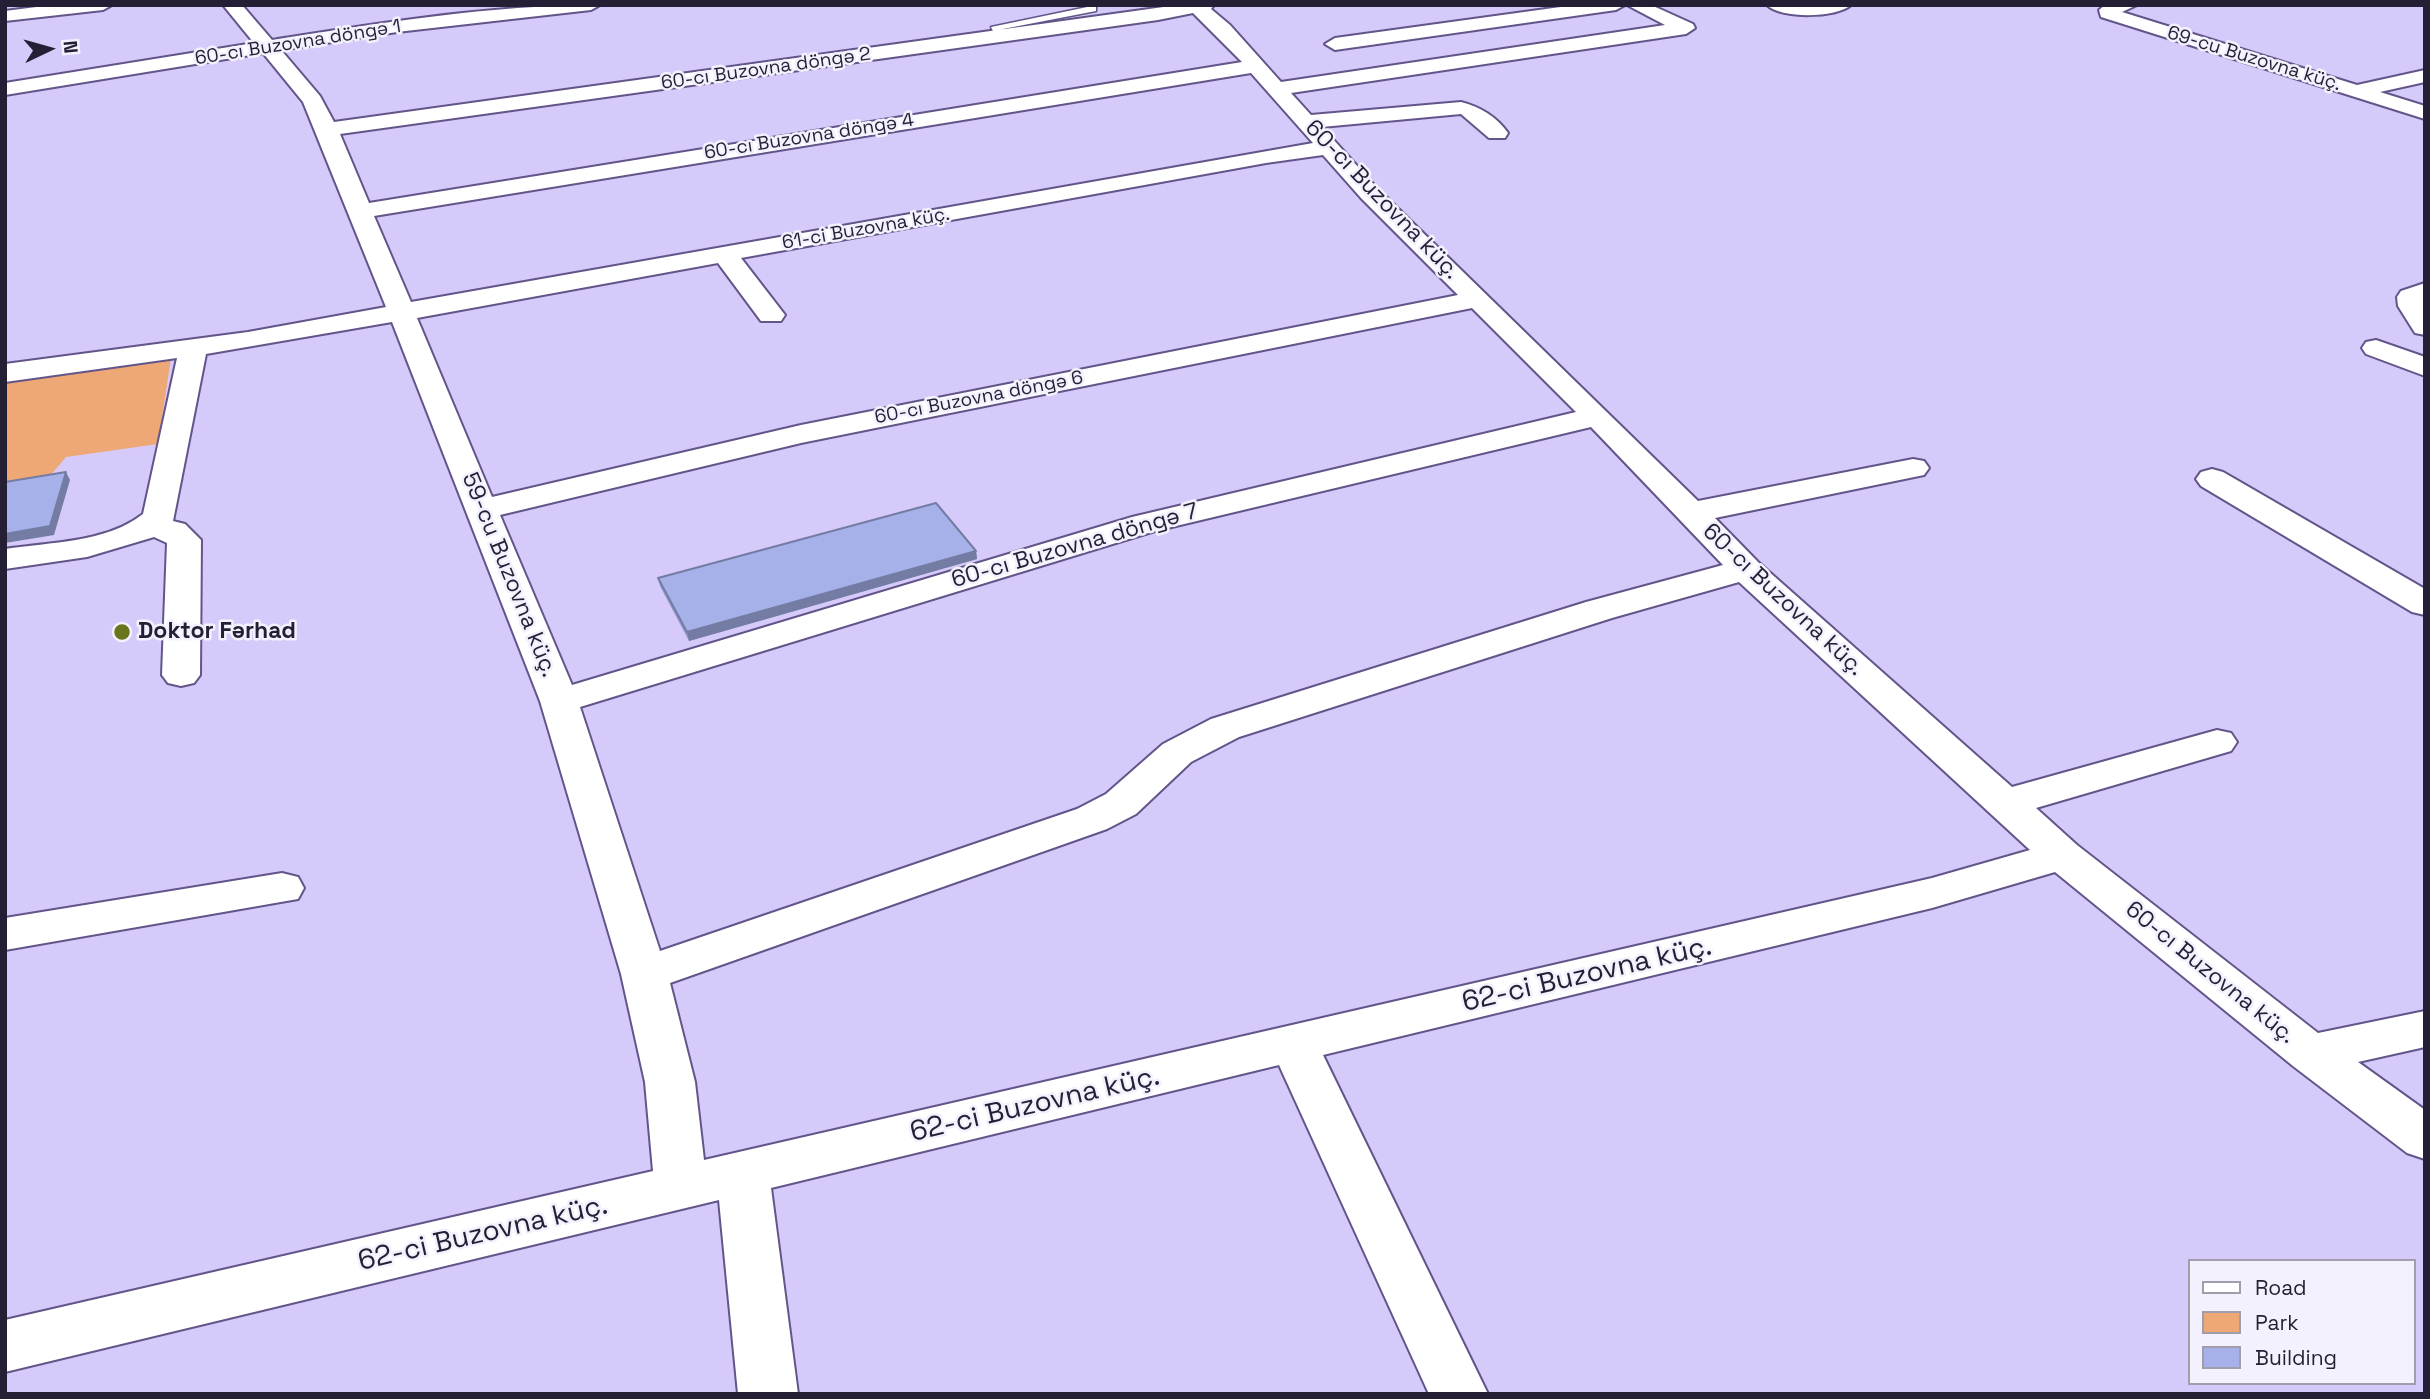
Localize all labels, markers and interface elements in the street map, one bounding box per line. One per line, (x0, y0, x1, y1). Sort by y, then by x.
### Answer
north arrow (14, 14, 84, 84)
street label: 60-cı Buzovna döngə 1 (193, 15, 403, 71)
street label: 69-cu Buzovna küç. (2164, 22, 2344, 96)
text: N (57, 40, 83, 55)
street label: 60-cı Buzovna döngə 2 (660, 43, 872, 95)
street label: 60-cı Buzovna döngə 4 (703, 109, 915, 165)
street label: 60-cı Buzovna küç. (1299, 115, 1465, 285)
street label: 61-ci Buzovna küç. (780, 203, 952, 255)
street label: 60-cı Buzovna döngə 6 (873, 367, 1085, 429)
street label: 59-cu Buzovna küç. (455, 469, 563, 681)
street label: 60-cı Buzovna döngə 7 (949, 498, 1201, 594)
street label: 60-cı Buzovna küç. (1697, 518, 1869, 682)
place label: Doktor Fərhad (138, 618, 296, 646)
marker: Doktor Fərhad (112, 622, 132, 642)
street label: 60-cı Buzovna küç. (2119, 896, 2301, 1050)
street label: 62-ci Buzovna küç. (1459, 930, 1715, 1020)
street label: 62-ci Buzovna küç. (907, 1060, 1163, 1150)
street label: 62-ci Buzovna küç. (355, 1189, 611, 1279)
legend (2188, 1259, 2416, 1385)
text: Road (2255, 1274, 2307, 1301)
text: Park (2255, 1309, 2299, 1336)
text: Building (2255, 1344, 2337, 1371)

